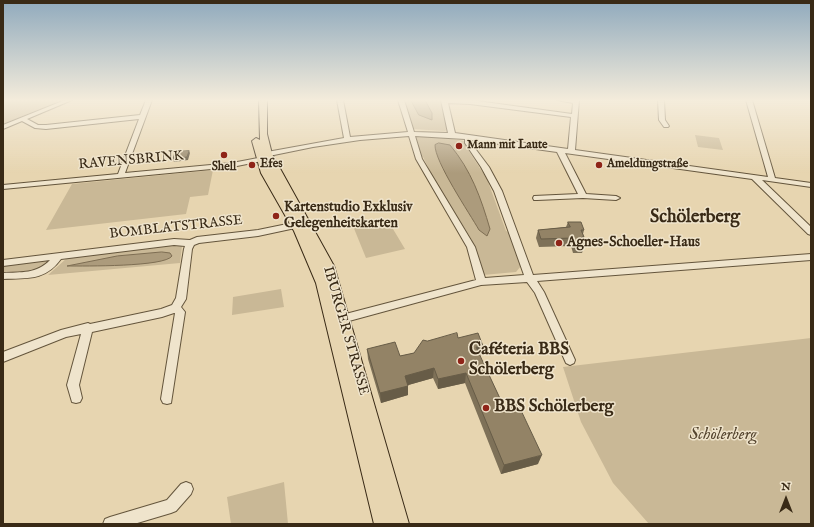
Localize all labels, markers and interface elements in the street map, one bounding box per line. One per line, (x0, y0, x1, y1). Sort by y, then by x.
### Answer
place label: Mann mit Laute (467, 139, 548, 153)
marker: Mann mit Laute (454, 141, 464, 151)
street label: RAVENSBRINK (78, 148, 184, 174)
marker: Shell (219, 150, 229, 160)
place label: Efes (260, 158, 282, 172)
place label: Ameldungstraße (607, 158, 688, 172)
marker: Efes (247, 160, 257, 170)
marker: Ameldungstraße (594, 160, 604, 170)
place label: Shell (212, 161, 236, 175)
place label: Kartenstudio Exklusiv Gelegenheitskarten (284, 200, 413, 232)
district label: Schölerberg (650, 207, 740, 229)
marker: Kartenstudio Exklusiv Gelegenheitskarten (271, 211, 281, 221)
street label: BOMBLATSTRASSE (109, 213, 243, 243)
place label: Agnes-Schoeller-Haus (567, 235, 700, 251)
marker: Agnes-Schoeller-Haus (554, 238, 564, 248)
street label: IBURGER STRASSE (319, 265, 371, 397)
place label: Caféteria BBS Schölerberg (469, 341, 569, 381)
marker: Caféteria BBS Schölerberg (456, 356, 466, 366)
place label: BBS Schölerberg (494, 398, 614, 418)
marker: BBS Schölerberg (481, 403, 491, 413)
park label: Schölerberg (689, 426, 757, 446)
north arrow (766, 479, 806, 519)
text: N (781, 480, 791, 494)

